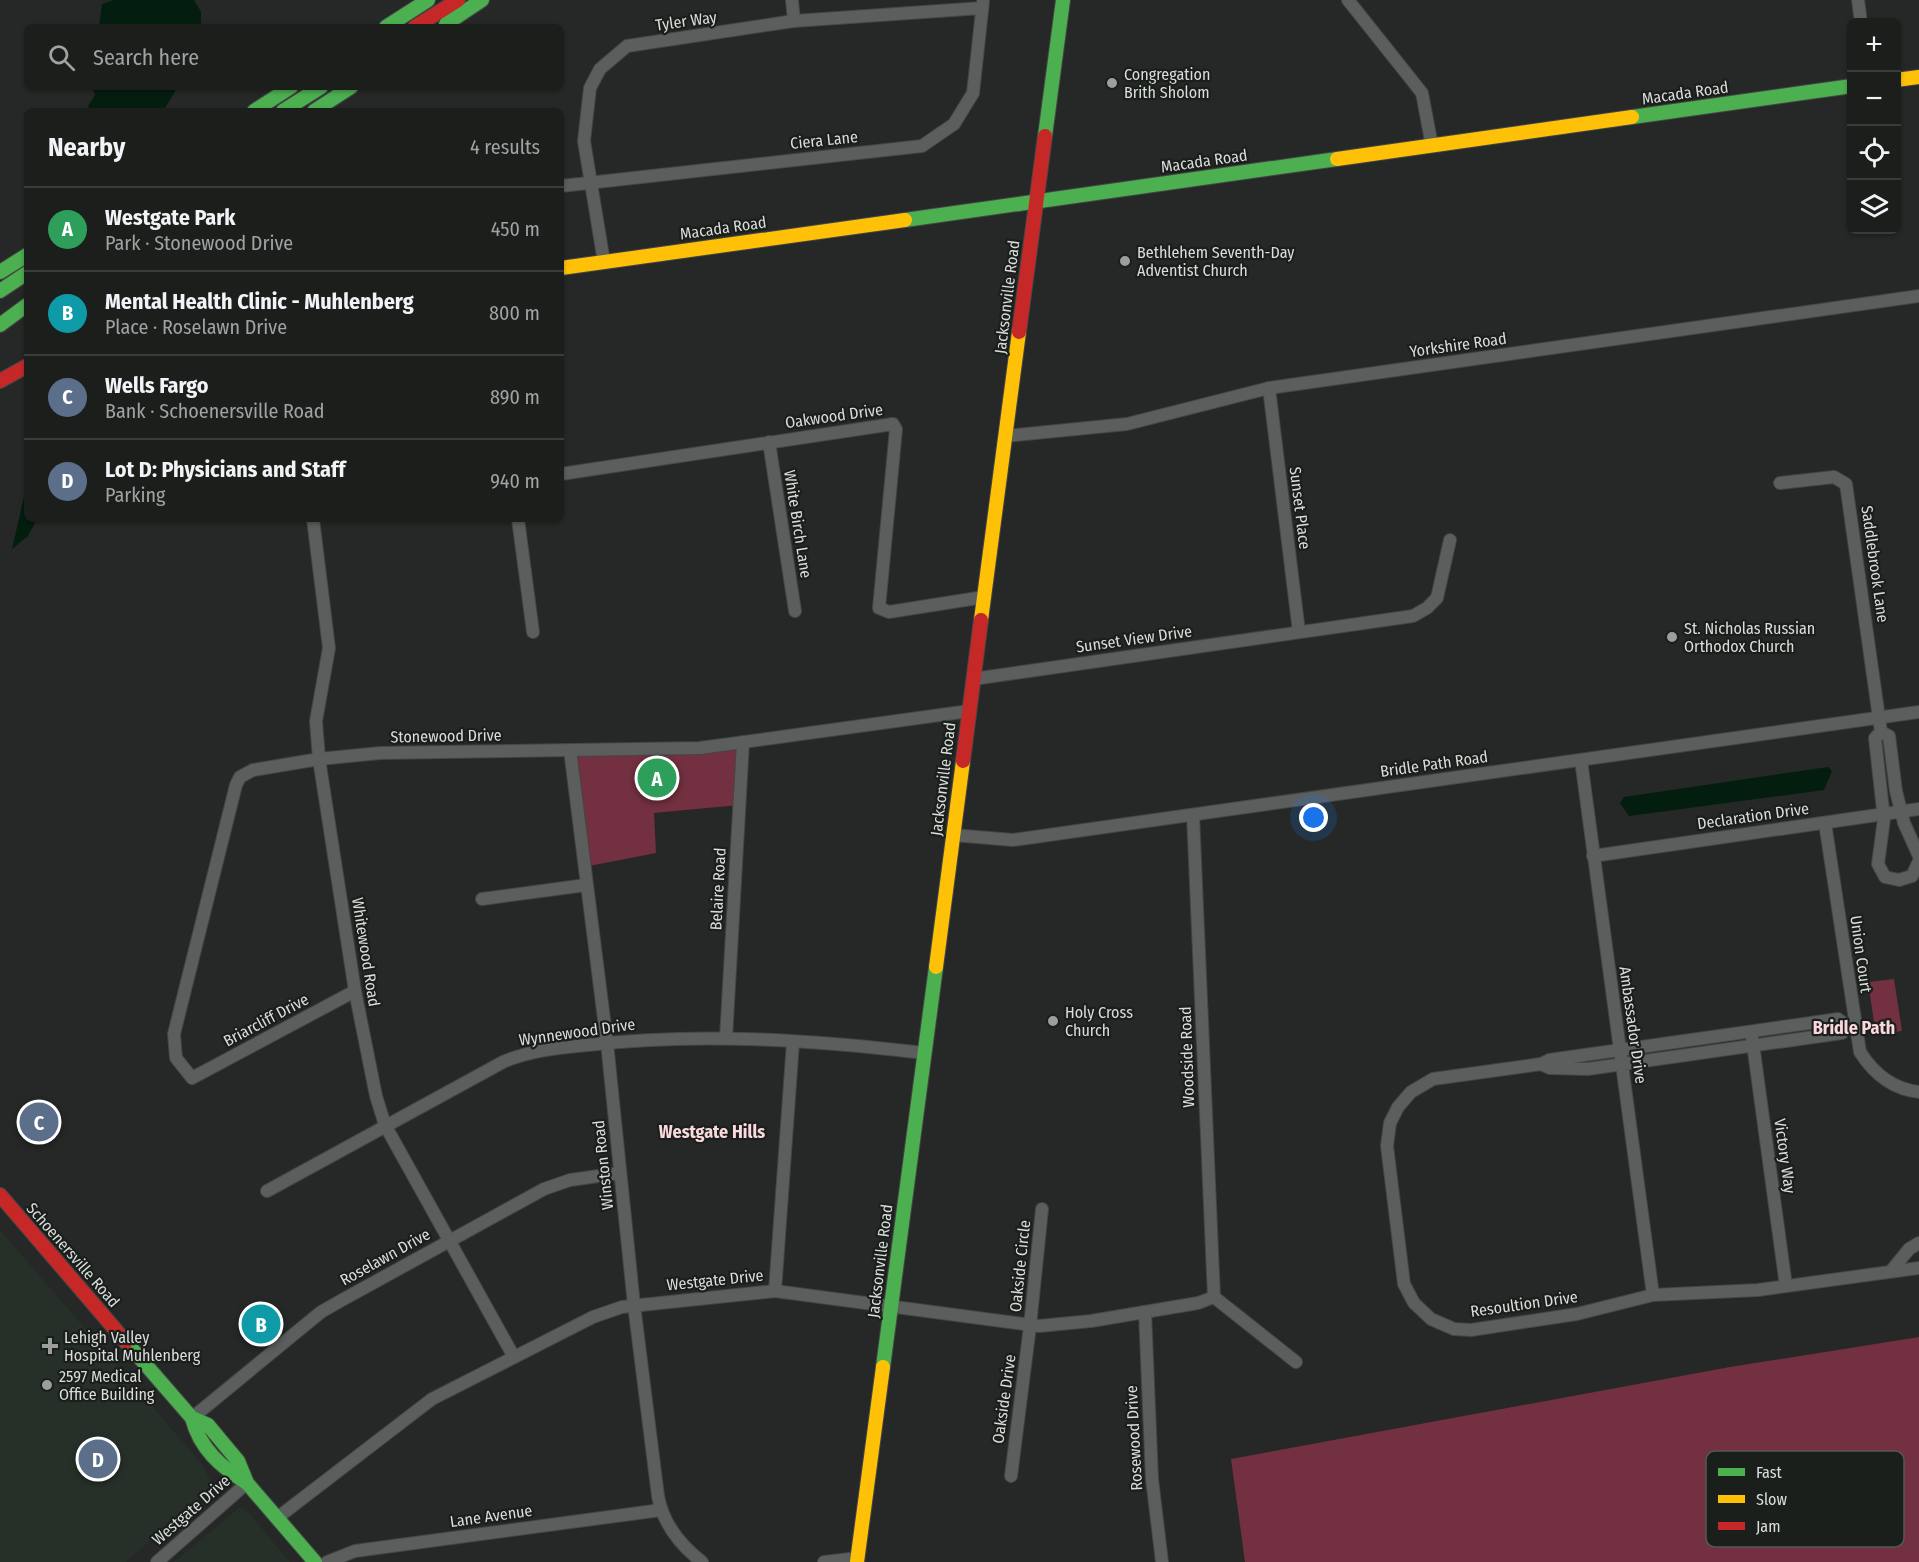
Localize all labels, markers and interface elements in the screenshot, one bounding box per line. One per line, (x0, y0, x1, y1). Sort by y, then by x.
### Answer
street label: Tyler Way (654, 7, 719, 35)
map controls (1847, 18, 1901, 234)
button: + (1847, 18, 1901, 72)
search box (24, 24, 564, 90)
icon: search (45, 41, 78, 74)
text: Search here (93, 44, 199, 71)
place label: Congregation Brith Sholom (1124, 65, 1210, 102)
button: − (1847, 72, 1901, 126)
marker: Congregation Brith Sholom (1105, 76, 1119, 90)
street label: Macada Road (1641, 78, 1729, 108)
button: locate (1847, 126, 1901, 180)
street label: Ciera Lane (789, 127, 859, 153)
text: Nearby (48, 132, 125, 163)
text: 4 results (470, 135, 540, 159)
street label: Macada Road (1160, 146, 1248, 176)
button: layers (1847, 180, 1901, 234)
text: Westgate Park (105, 204, 236, 231)
street label: Macada Road (679, 213, 767, 243)
text: A (62, 217, 73, 241)
text: 450 m (491, 217, 540, 241)
text: Park · Stonewood Drive (105, 231, 293, 255)
street label: Jacksonville Road (991, 239, 1023, 355)
place label: Bethlehem Seventh-Day Adventist Church (1137, 243, 1295, 280)
marker: Bethlehem Seventh-Day Adventist Church (1118, 254, 1132, 268)
text: Mental Health Clinic - Muhlenberg (105, 288, 414, 315)
text: B (62, 301, 73, 325)
text: 800 m (489, 301, 540, 325)
text: Place · Roselawn Drive (105, 315, 287, 339)
street label: Yorkshire Road (1408, 329, 1508, 361)
text: Wells Fargo (105, 372, 209, 399)
text: C (62, 385, 73, 409)
text: 890 m (490, 385, 540, 409)
text: Bank · Schoenersville Road (105, 399, 324, 423)
street label: Oakwood Drive (784, 400, 884, 432)
text: Lot D: Physicians and Staff (105, 456, 345, 483)
street label: Sunset Place (1286, 466, 1315, 550)
text: D (62, 469, 73, 493)
text: 940 m (490, 469, 540, 493)
street label: White Birch Lane (780, 469, 816, 580)
text: Parking (105, 483, 166, 507)
street label: Saddlebrook Lane (1857, 504, 1893, 624)
place label: St. Nicholas Russian Orthodox Church (1684, 619, 1815, 656)
street label: Sunset View Drive (1075, 621, 1193, 657)
marker: St. Nicholas Russian Orthodox Church (1665, 630, 1679, 644)
street label: Jacksonville Road (927, 721, 959, 837)
street label: Stonewood Drive (390, 726, 502, 746)
street label: Bridle Path Road (1379, 747, 1489, 781)
pin: A (638, 756, 676, 800)
street label: Declaration Drive (1696, 799, 1810, 833)
your location (1299, 803, 1328, 832)
street label: Belaire Road (706, 847, 730, 931)
street label: Whitewood Road (348, 896, 384, 1008)
street label: Union Court (1846, 914, 1876, 995)
street label: Ambassador Drive (1615, 965, 1651, 1085)
street label: Briarcliff Drive (220, 990, 312, 1050)
place label: Holy Cross Church (1065, 1003, 1133, 1040)
street label: Woodside Road (1176, 1006, 1198, 1108)
street label: Wynnewood Drive (518, 1014, 637, 1050)
marker: Holy Cross Church (1046, 1014, 1060, 1028)
district label: Bridle Path (1813, 1017, 1895, 1039)
pin: C (20, 1100, 58, 1144)
street label: Victory Way (1770, 1117, 1800, 1195)
street label: Winston Road (589, 1119, 617, 1211)
district label: Westgate Hills (659, 1121, 765, 1143)
street label: Schoenersville Road (22, 1199, 124, 1311)
street label: Jacksonville Road (864, 1203, 896, 1319)
street label: Oakside Circle (1006, 1219, 1034, 1313)
street label: Roselawn Drive (337, 1224, 433, 1290)
street label: Westgate Drive (666, 1265, 764, 1295)
street label: Resoultion Drive (1469, 1287, 1579, 1321)
pin: B (242, 1302, 280, 1346)
place label: Lehigh Valley Hospital Muhlenberg (64, 1328, 201, 1365)
marker: Lehigh Valley Hospital Muhlenberg (41, 1337, 59, 1355)
street label: Oakside Drive (988, 1353, 1020, 1445)
place label: 2597 Medical Office Building (59, 1367, 155, 1404)
marker: 2597 Medical Office Building (40, 1378, 54, 1392)
street label: Rosewood Drive (1122, 1385, 1146, 1491)
pin: D (78, 1436, 118, 1482)
legend (1706, 1451, 1904, 1547)
text: Fast (1756, 1463, 1783, 1482)
street label: Westgate Drive (148, 1471, 234, 1549)
text: Slow (1756, 1490, 1787, 1509)
street label: Lane Avenue (449, 1501, 534, 1531)
text: Jam (1756, 1517, 1781, 1536)

